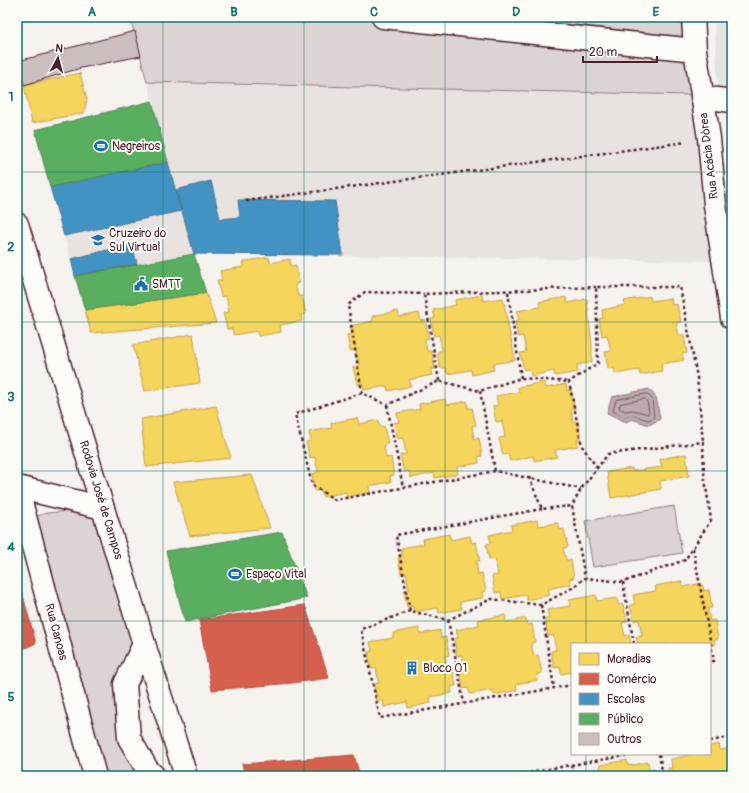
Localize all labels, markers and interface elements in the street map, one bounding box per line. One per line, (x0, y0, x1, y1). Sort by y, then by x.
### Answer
text: A (88, 4, 97, 20)
text: B (230, 4, 238, 20)
text: C (370, 4, 378, 20)
text: D (512, 4, 520, 20)
text: E (653, 4, 660, 20)
north arrow (38, 38, 78, 78)
scale bar (583, 38, 657, 64)
text: N (55, 42, 64, 56)
text: 20 m (589, 45, 618, 60)
text: 1 (8, 89, 14, 105)
street label: Rua Acácia Dórea (696, 112, 722, 200)
sports icon: Negreiros (93, 138, 109, 154)
place label: Negreiros (112, 139, 161, 154)
place label: Cruzeiro do Sul Virtual (109, 226, 167, 255)
school or university icon: Cruzeiro do Sul Virtual (90, 232, 106, 248)
text: 2 (7, 239, 15, 255)
public building icon: SMTT (133, 276, 149, 292)
place label: SMTT (152, 277, 181, 292)
text: 3 (7, 389, 15, 405)
street label: Rodovia José de Campos (76, 439, 126, 562)
text: 4 (7, 539, 15, 555)
sports icon: Espaço Vital (227, 566, 243, 582)
place label: Espaço Vital (246, 567, 307, 582)
street label: Rua Canoas (41, 602, 71, 663)
legend (571, 643, 711, 755)
text: Moradias (607, 652, 652, 667)
building icon: Bloco 01 (404, 660, 420, 676)
place label: Bloco 01 (423, 661, 467, 676)
text: Comércio (607, 672, 657, 687)
text: 5 (7, 689, 15, 705)
text: Escolas (607, 692, 646, 707)
text: Público (607, 712, 644, 727)
text: Outros (607, 732, 642, 747)

